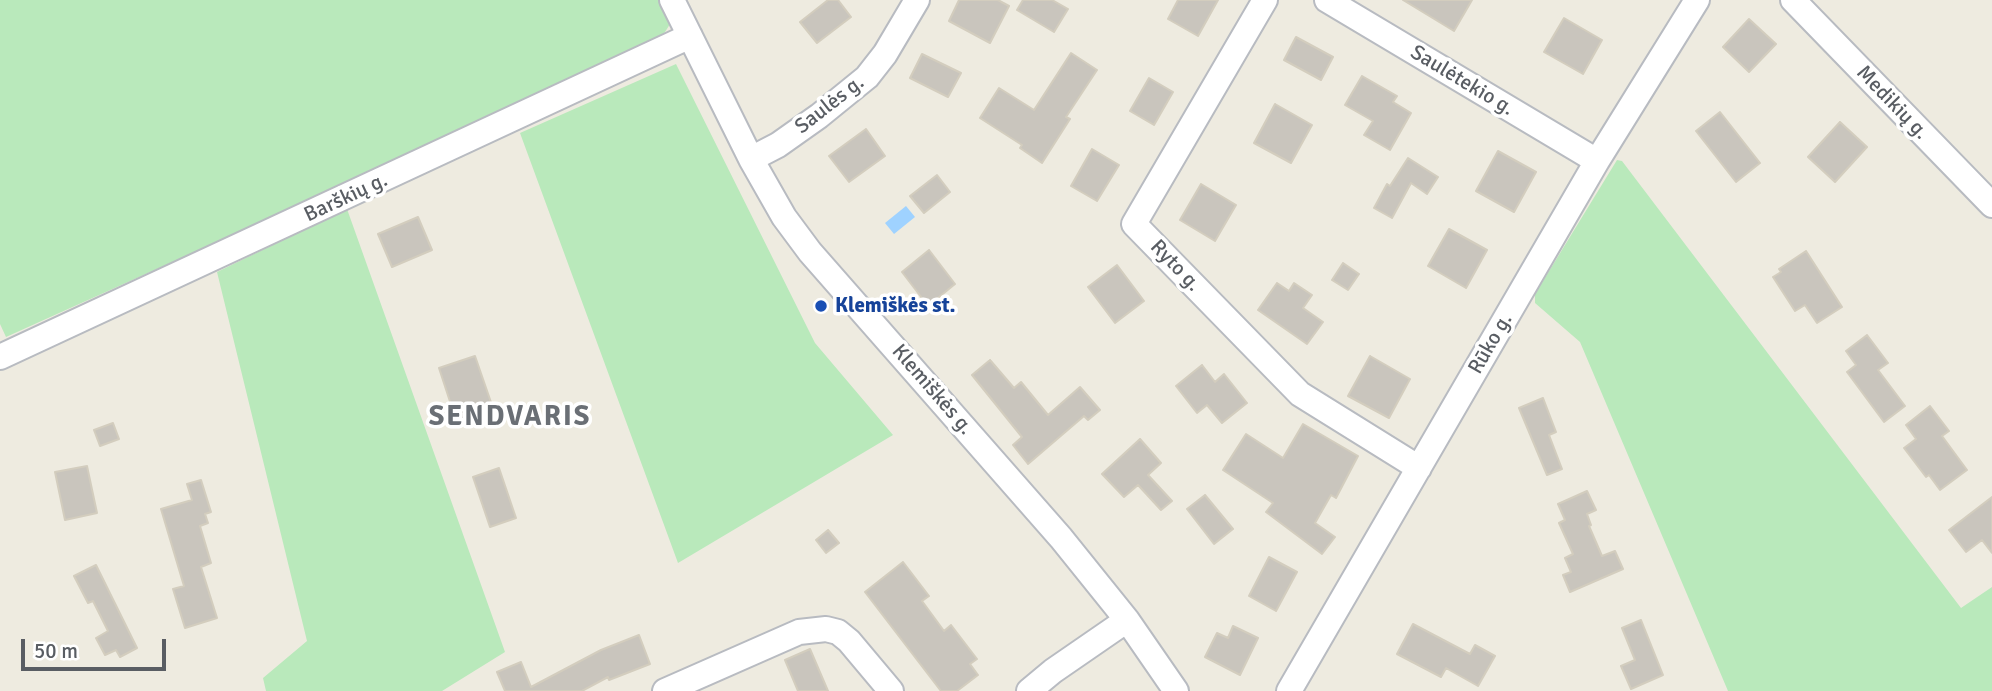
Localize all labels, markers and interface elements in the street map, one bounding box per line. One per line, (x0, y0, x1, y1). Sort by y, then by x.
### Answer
street label: Saulėtekio g. (1406, 40, 1518, 122)
street label: Medikių g. (1851, 61, 1933, 145)
street label: Saulės g. (790, 70, 870, 140)
street label: Barškių g. (300, 168, 392, 228)
street label: Ryto g. (1144, 235, 1206, 297)
place label: Klemiškės st. (835, 293, 956, 319)
marker: Klemiškės st. (813, 298, 829, 314)
street label: Rūko g. (1464, 309, 1518, 379)
street label: Klemiškės g. (886, 340, 978, 440)
district label: SENDVARIS (430, 401, 590, 435)
scale bar (24, 624, 170, 668)
text: 50 m (34, 638, 78, 664)

